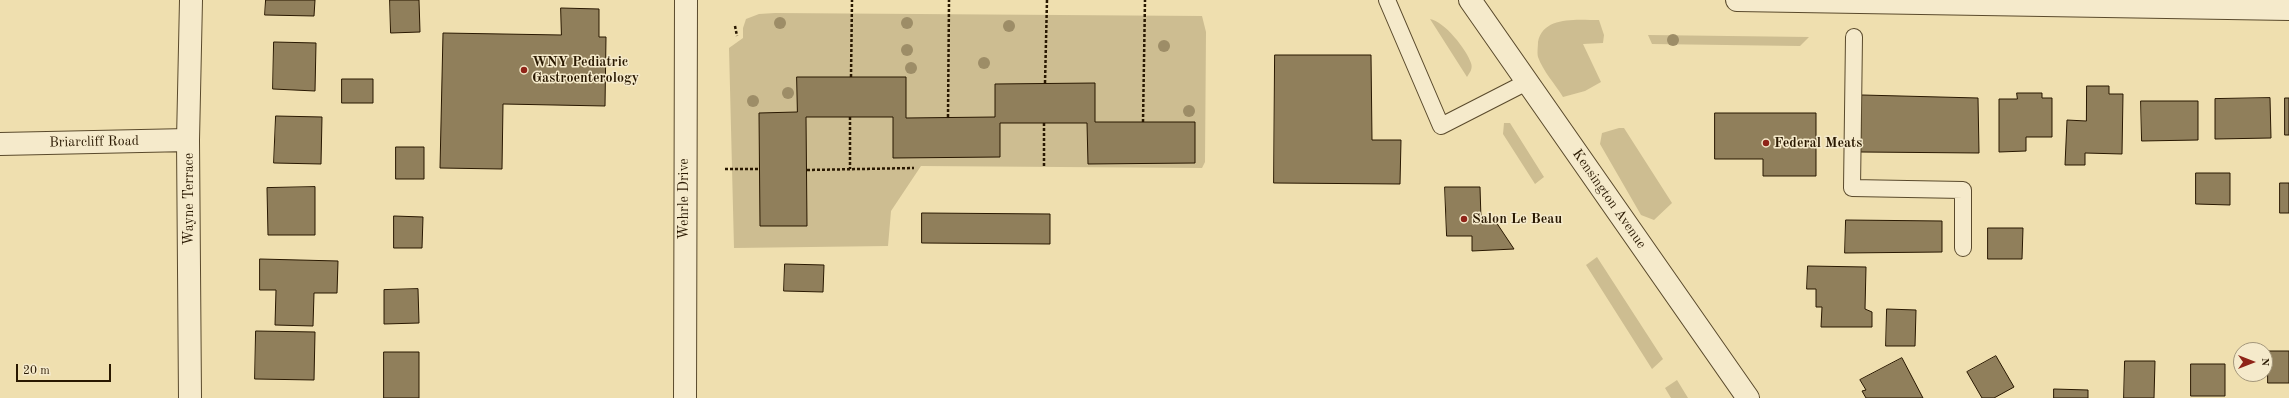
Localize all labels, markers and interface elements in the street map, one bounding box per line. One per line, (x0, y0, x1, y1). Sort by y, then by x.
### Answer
place label: WNY Pediatric Gastroenterology (532, 54, 639, 86)
marker: WNY Pediatric Gastroenterology (519, 65, 529, 75)
street label: Briarcliff Road (49, 133, 139, 151)
place label: Federal Meats (1774, 135, 1862, 151)
marker: Federal Meats (1761, 138, 1771, 148)
street label: Kensington Avenue (1568, 146, 1650, 252)
street label: Wayne Terrace (181, 153, 197, 245)
street label: Wehrle Drive (676, 158, 692, 240)
place label: Salon Le Beau (1472, 211, 1562, 227)
marker: Salon Le Beau (1459, 214, 1469, 224)
north arrow (2233, 342, 2273, 382)
scale bar (18, 356, 113, 382)
text: N (2259, 358, 2270, 366)
text: 20 m (23, 365, 50, 377)

